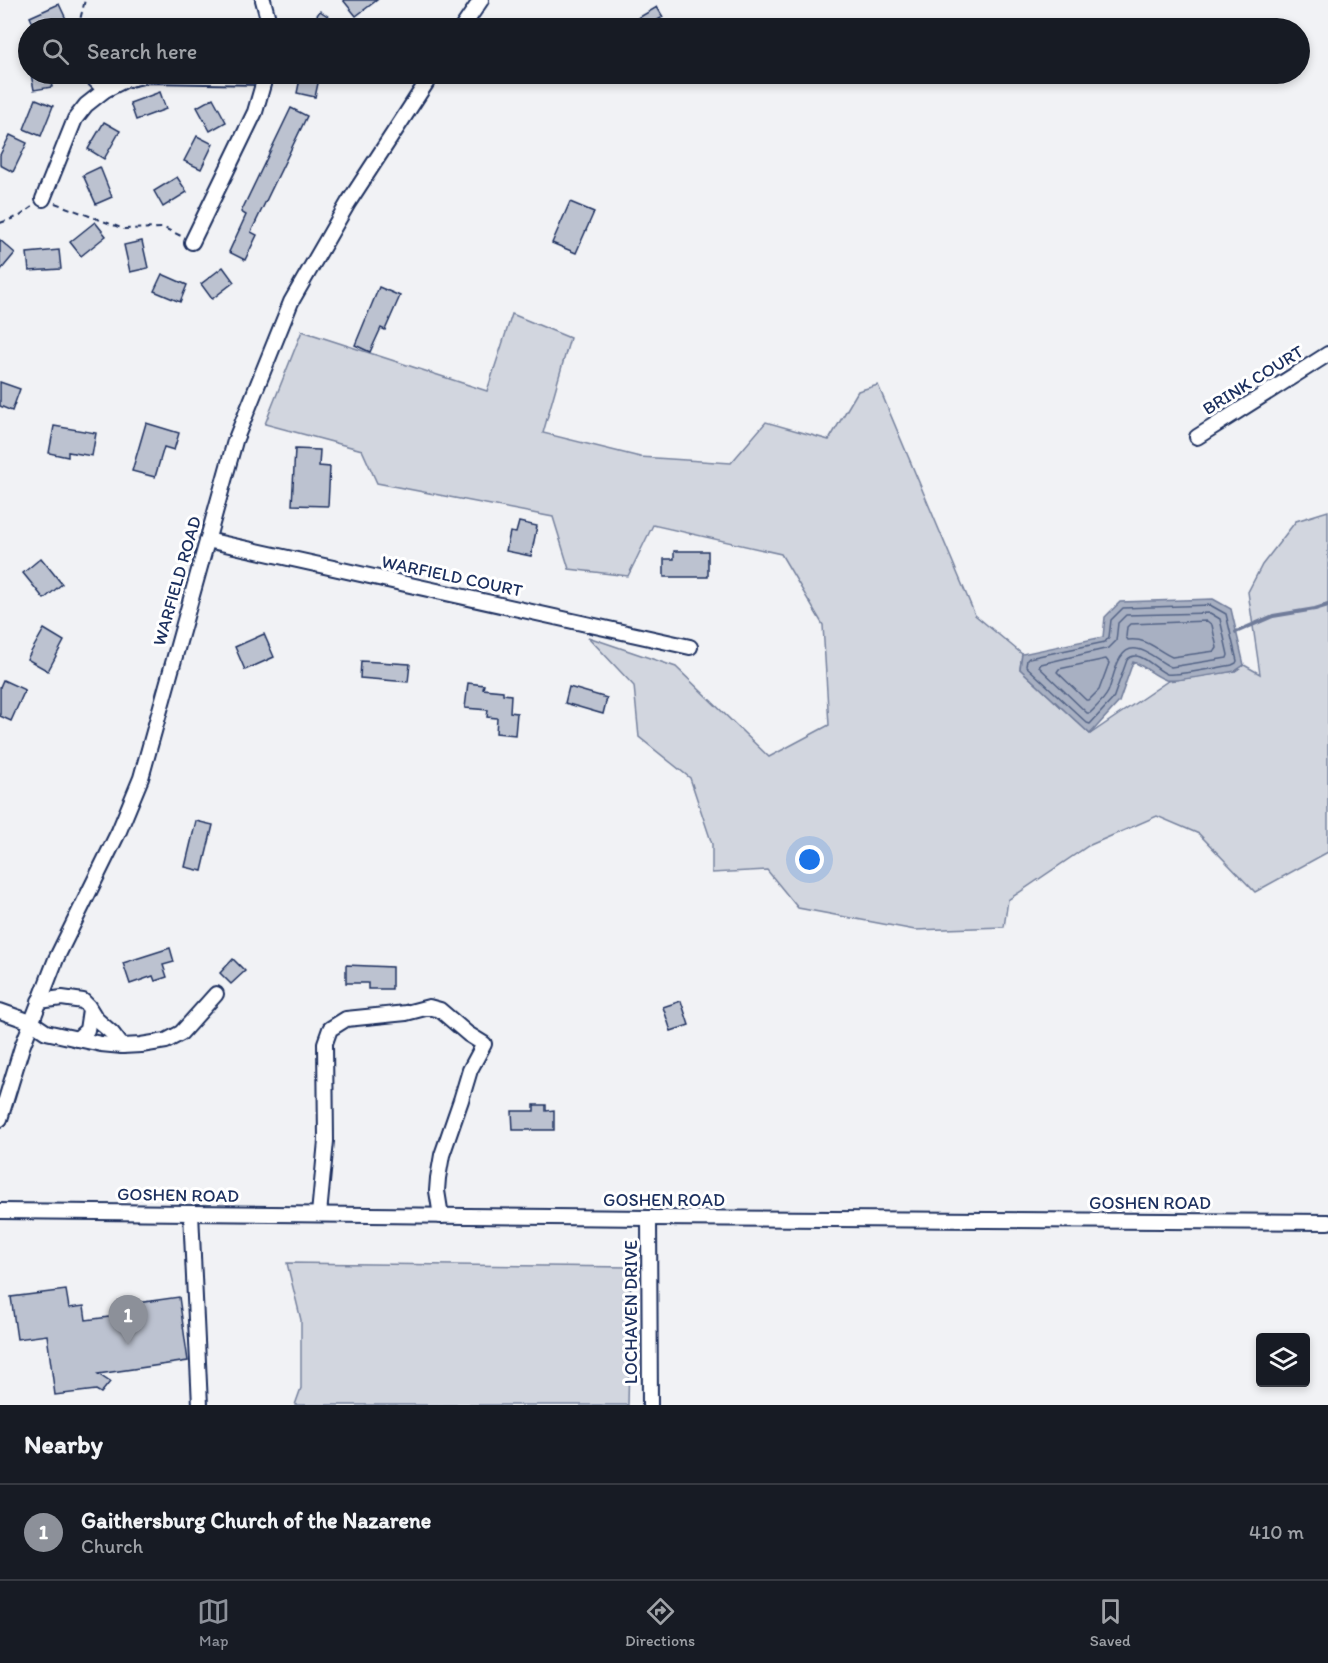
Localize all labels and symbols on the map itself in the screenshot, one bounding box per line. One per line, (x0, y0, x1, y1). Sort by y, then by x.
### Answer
street label: BRINK COURT (1198, 340, 1308, 420)
street label: WARFIELD ROAD (148, 514, 206, 648)
street label: WARFIELD COURT (379, 550, 525, 602)
your location (795, 845, 824, 874)
street label: GOSHEN ROAD (117, 1183, 239, 1207)
street label: GOSHEN ROAD (603, 1189, 725, 1211)
street label: GOSHEN ROAD (1089, 1192, 1211, 1214)
street label: LOCHAVEN DRIVE (620, 1240, 642, 1384)
pin: 1 (108, 1296, 148, 1345)

